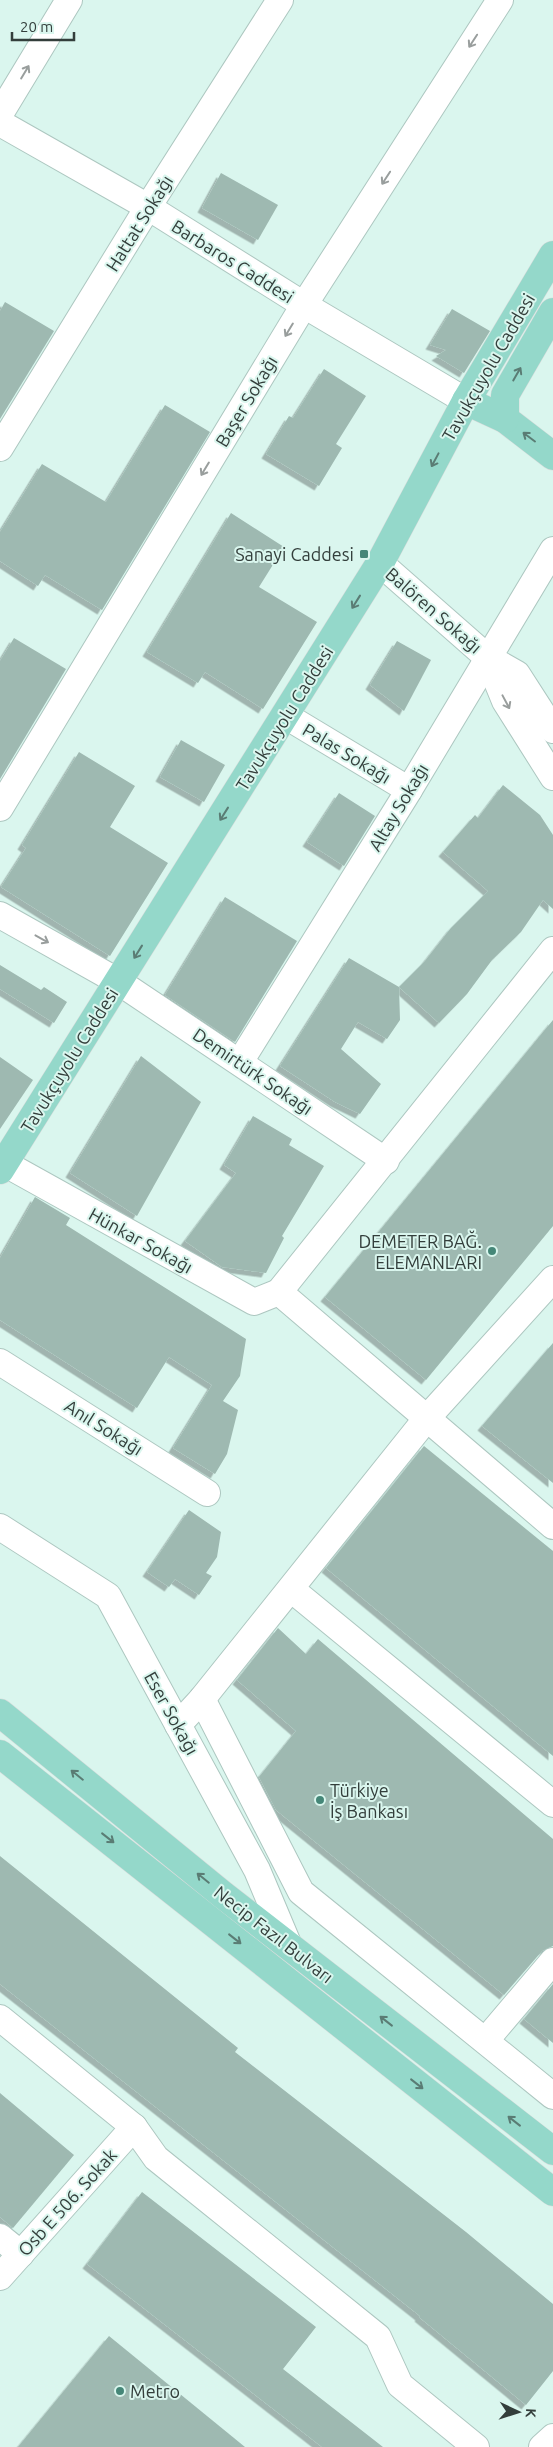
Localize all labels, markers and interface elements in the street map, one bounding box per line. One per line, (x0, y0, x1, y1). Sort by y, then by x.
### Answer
scale bar (12, 10, 75, 42)
text: 20 m (20, 18, 53, 35)
one-way arrow (468, 34, 479, 48)
one-way arrow (21, 66, 31, 80)
one-way arrow (380, 170, 390, 184)
street label: Hattat Sokağı (102, 171, 176, 275)
street label: Barbaros Caddesi (168, 215, 298, 307)
street label: Tavukçuyolu Caddesi (438, 290, 538, 444)
one-way arrow (284, 322, 294, 336)
street label: Başer Sokağı (211, 352, 281, 450)
one-way arrow (513, 367, 523, 381)
one-way arrow (523, 432, 536, 443)
one-way arrow (430, 452, 439, 467)
one-way arrow (199, 461, 209, 475)
place label: Sanayi Caddesi (235, 544, 354, 564)
marker: Sanayi Caddesi (358, 548, 370, 560)
street label: Balören Sokağı (382, 563, 486, 657)
one-way arrow (351, 595, 362, 609)
street label: Tavukçuyolu Caddesi (231, 642, 337, 794)
one-way arrow (502, 694, 511, 709)
street label: Palas Sokağı (300, 719, 394, 787)
street label: Altay Sokağı (364, 760, 432, 854)
one-way arrow (219, 807, 229, 821)
one-way arrow (35, 934, 49, 944)
one-way arrow (132, 944, 142, 958)
street label: Tavukçuyolu Caddesi (16, 984, 122, 1136)
street label: Demirtürk Sokağı (189, 1024, 317, 1118)
street label: Hünkar Sokağı (86, 1203, 196, 1277)
place label: DEMETER BAĞ. ELEMANLARI (358, 1230, 482, 1272)
marker: DEMETER BAĞ. ELEMANLARI (486, 1245, 498, 1257)
street label: Anıl Sokağı (61, 1395, 147, 1459)
street label: Eser Sokağı (141, 1668, 203, 1758)
one-way arrow (71, 1770, 84, 1781)
place label: Türkiye İş Bankası (330, 1780, 408, 1821)
marker: Türkiye İş Bankası (314, 1794, 326, 1806)
one-way arrow (101, 1832, 114, 1843)
one-way arrow (196, 1873, 209, 1884)
street label: Necip Fazıl Bulvarı (211, 1881, 337, 1987)
one-way arrow (228, 1934, 241, 1945)
one-way arrow (379, 2016, 393, 2026)
one-way arrow (410, 2078, 423, 2089)
one-way arrow (508, 2115, 521, 2126)
street label: Osb E 506. Sokak (14, 2144, 120, 2260)
place label: Metro (130, 2381, 180, 2401)
marker: Metro (114, 2385, 126, 2397)
north arrow (493, 2387, 543, 2437)
text: K (523, 2408, 539, 2419)

